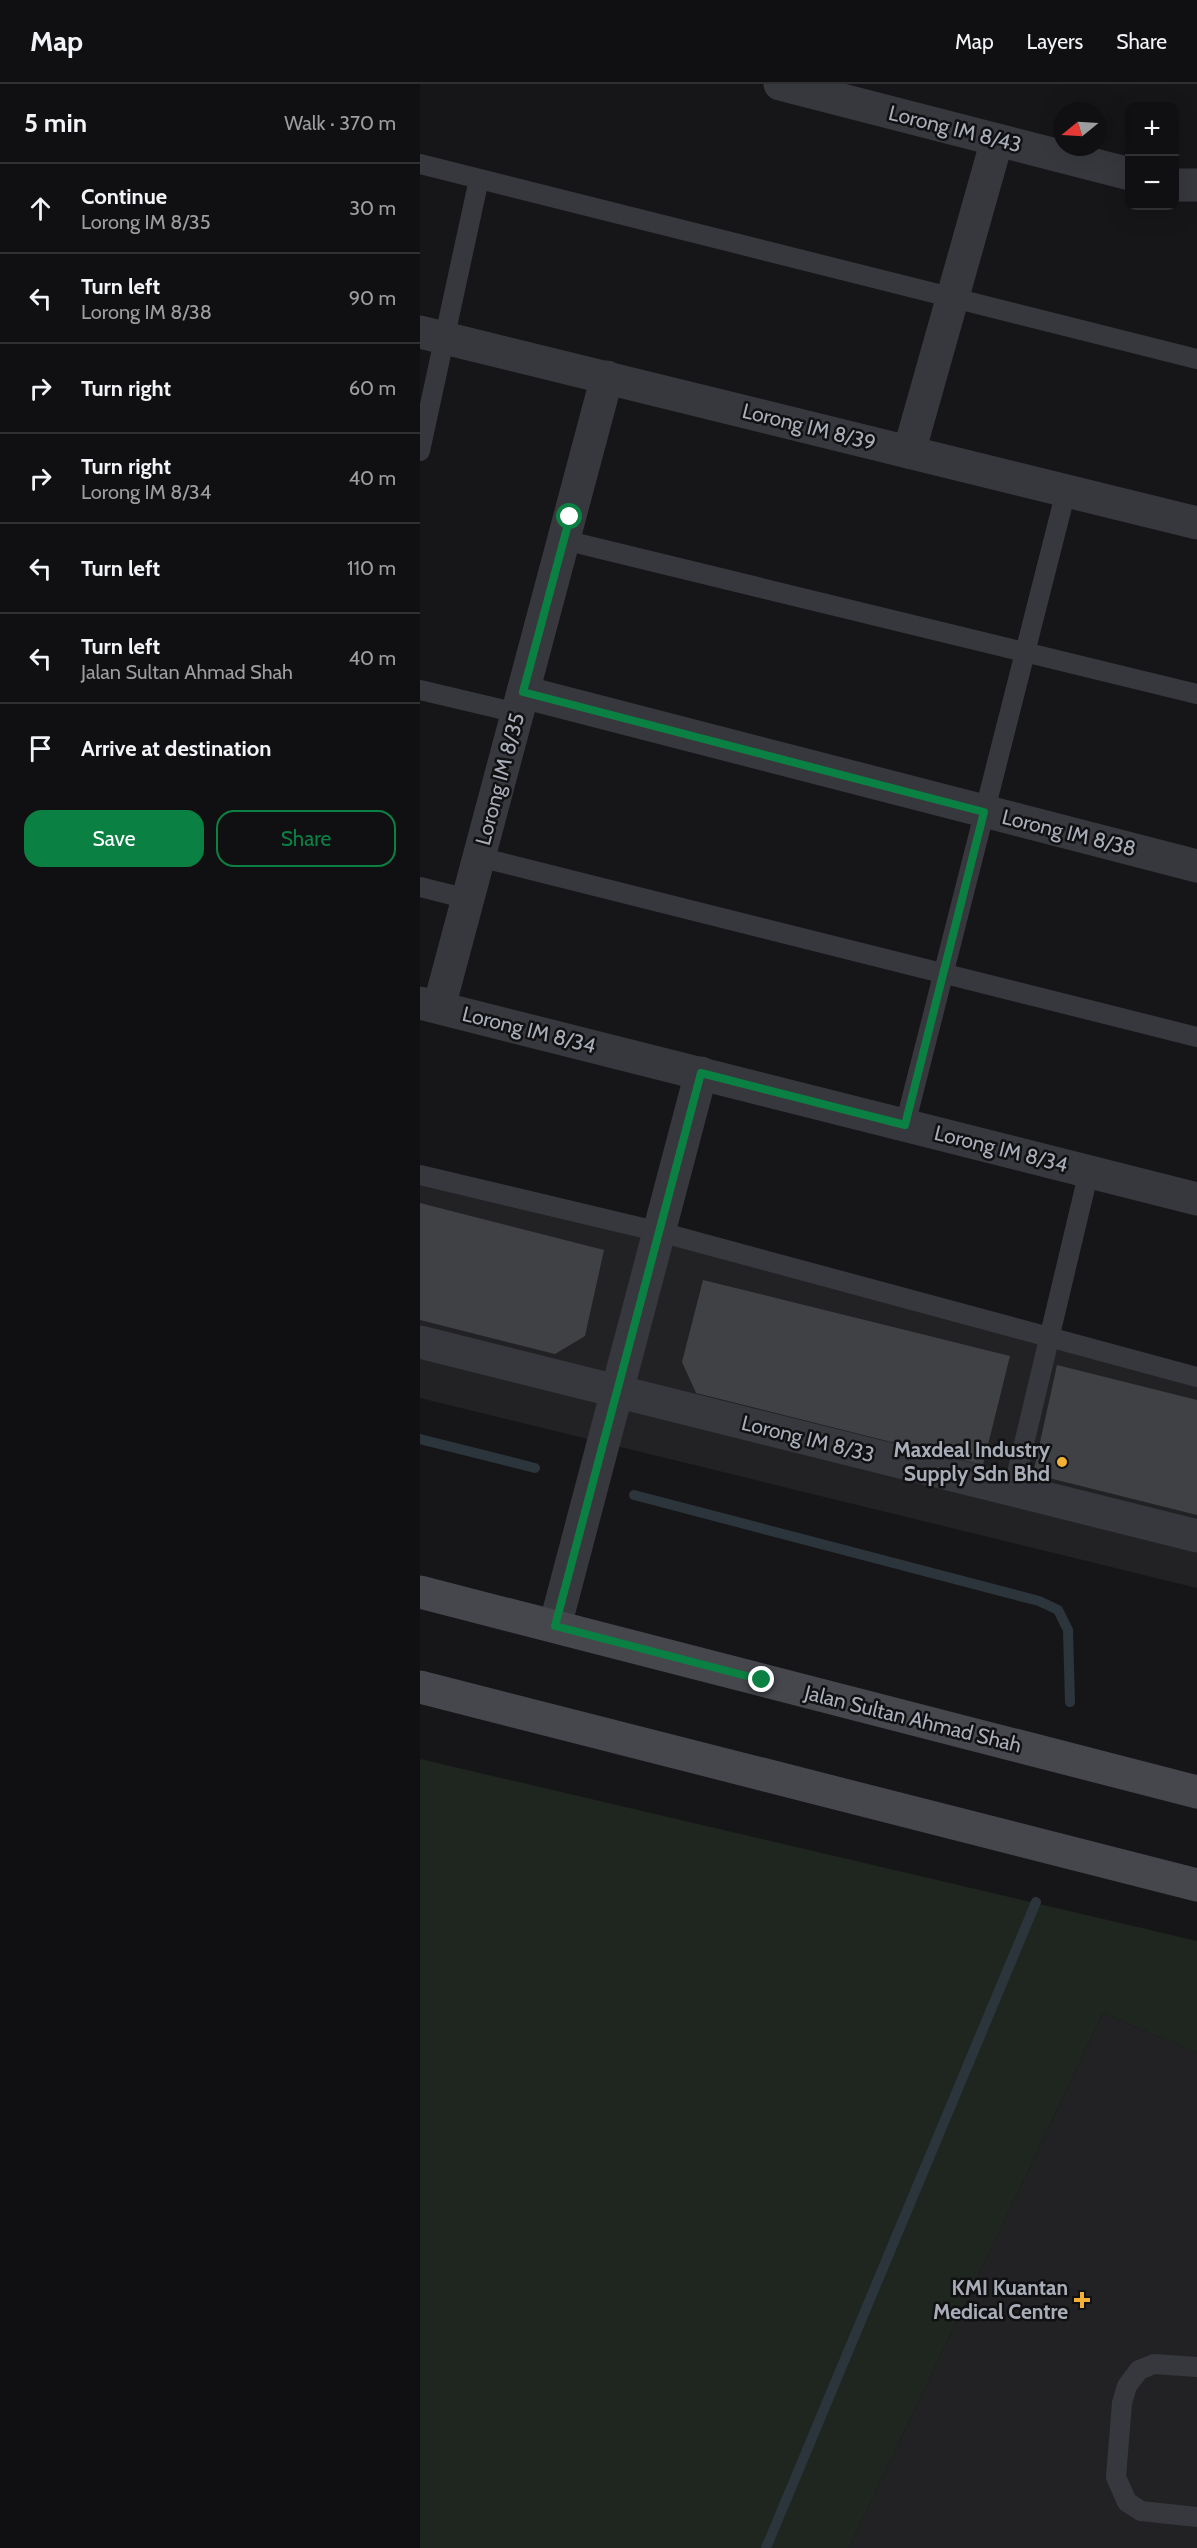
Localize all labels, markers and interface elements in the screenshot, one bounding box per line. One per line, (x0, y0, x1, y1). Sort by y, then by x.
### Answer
text: Map (30, 24, 83, 58)
text: Map (955, 29, 994, 54)
text: Layers (1027, 29, 1083, 54)
text: Share (1116, 29, 1167, 54)
street label: Lorong IM 8/43 (886, 100, 1024, 157)
north arrow (1053, 102, 1107, 156)
map controls (1125, 102, 1179, 210)
button: + (1125, 102, 1179, 156)
text: 5 min (24, 107, 87, 139)
text: Walk · 370 m (284, 111, 396, 135)
button: − (1125, 156, 1179, 210)
text: Continue (81, 183, 167, 210)
icon: ahead (24, 192, 57, 225)
text: 30 m (349, 196, 396, 220)
text: Lorong IM 8/35 (81, 210, 210, 234)
text: Turn left (81, 273, 160, 300)
icon: left (24, 282, 57, 315)
text: 90 m (349, 286, 396, 310)
text: Lorong IM 8/38 (81, 300, 212, 324)
icon: right (24, 372, 57, 405)
text: Turn right (81, 375, 171, 402)
text: 60 m (349, 376, 396, 400)
street label: Lorong IM 8/39 (740, 398, 878, 455)
text: Turn right (81, 453, 171, 480)
icon: right (24, 462, 57, 495)
text: 40 m (348, 466, 396, 490)
text: Lorong IM 8/34 (81, 480, 211, 504)
route start (556, 503, 582, 529)
icon: left (24, 552, 57, 585)
text: Turn left (81, 555, 160, 582)
text: 110 m (347, 556, 396, 580)
text: Turn left (81, 633, 160, 660)
icon: left (24, 642, 57, 675)
text: 40 m (348, 646, 396, 670)
text: Jalan Sultan Ahmad Shah (81, 660, 293, 684)
street label: Lorong IM 8/35 (470, 710, 529, 848)
icon: arrive (24, 732, 57, 765)
text: Arrive at destination (81, 735, 271, 762)
street label: Lorong IM 8/38 (999, 804, 1139, 861)
button: Save (24, 810, 204, 867)
button: Share (216, 810, 396, 867)
street label: Lorong IM 8/34 (460, 1001, 598, 1058)
street label: Lorong IM 8/34 (932, 1120, 1070, 1177)
street label: Lorong IM 8/33 (739, 1410, 877, 1467)
place label: Maxdeal Industry Supply Sdn Bhd (893, 1437, 1051, 1486)
marker: Maxdeal Industry Supply Sdn Bhd (1055, 1455, 1069, 1469)
route end (748, 1666, 774, 1692)
street label: Jalan Sultan Ahmad Shah (801, 1679, 1024, 1758)
place label: KMI Kuantan Medical Centre (933, 2275, 1068, 2324)
marker: KMI Kuantan Medical Centre (1073, 2291, 1091, 2309)

